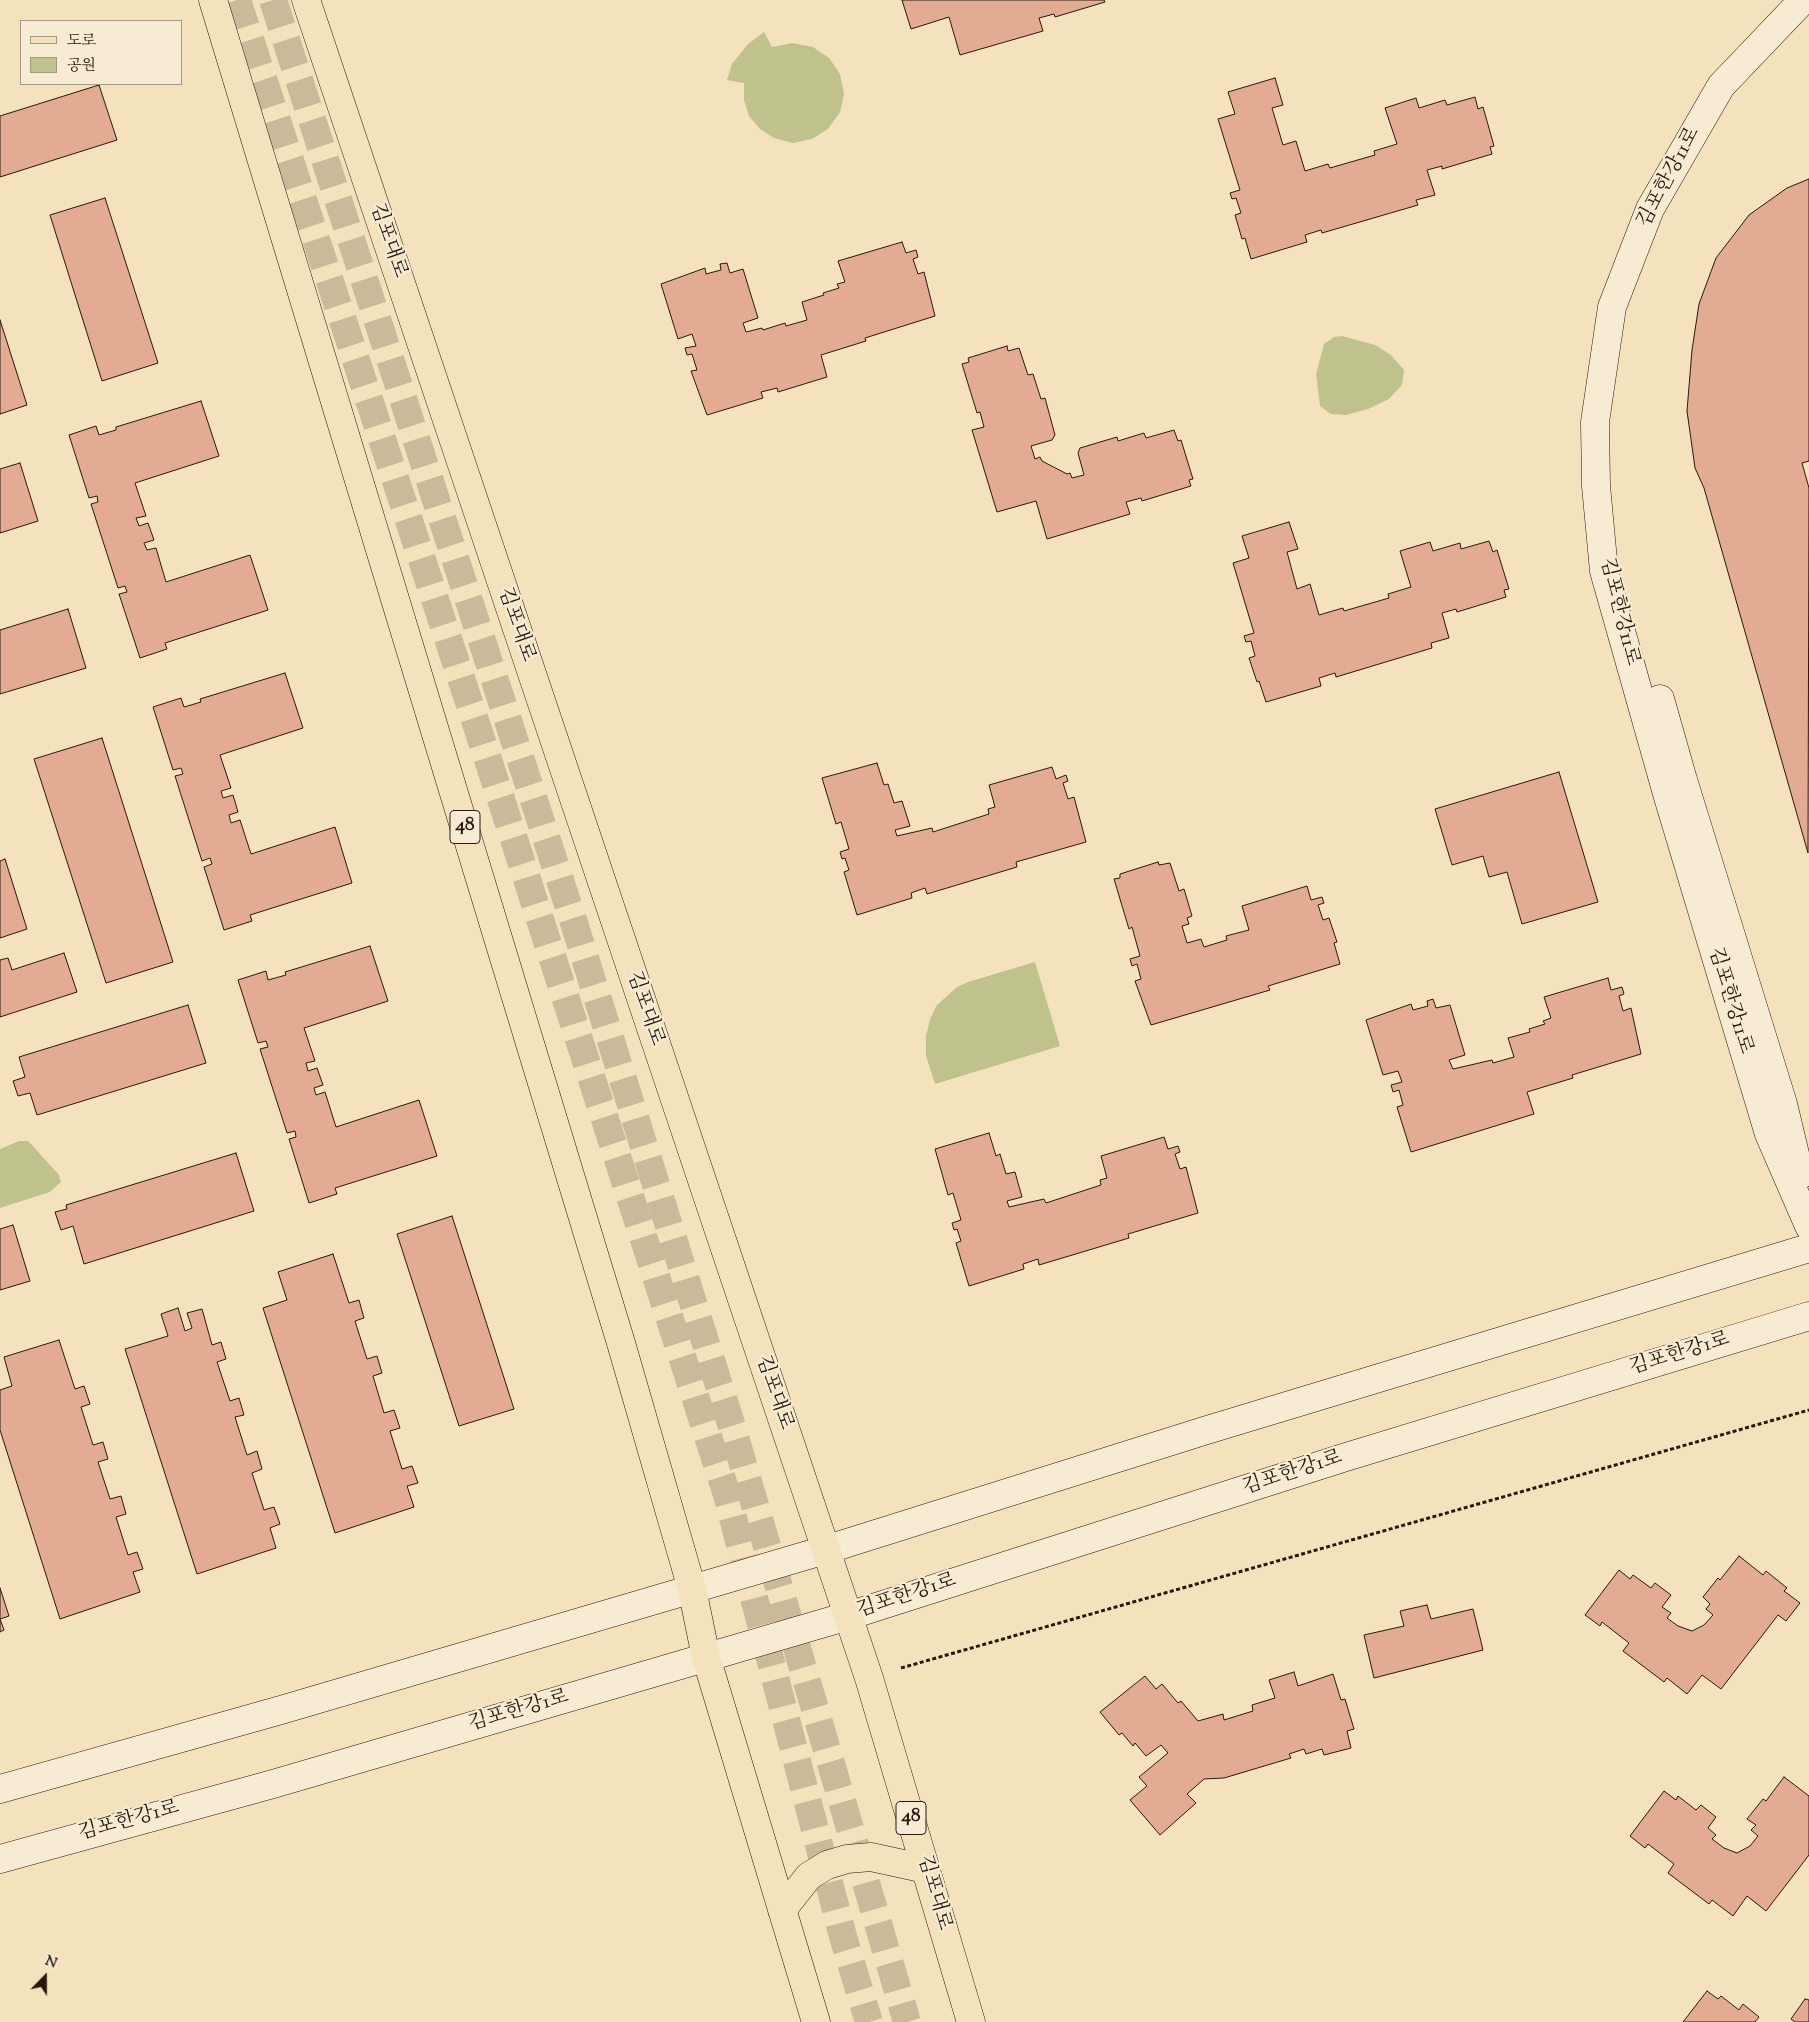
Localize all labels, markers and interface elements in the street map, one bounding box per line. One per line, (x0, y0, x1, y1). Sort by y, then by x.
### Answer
legend (20, 20, 182, 85)
text: 도로 (67, 31, 96, 52)
text: 공원 (67, 56, 96, 77)
street label: 김포한강11로 (1634, 124, 1706, 232)
street label: 김포대로 (363, 201, 411, 281)
street label: 김포한강11로 (1593, 556, 1643, 668)
street label: 김포대로 (491, 585, 539, 665)
road number: 48 (450, 810, 480, 844)
street label: 김포한강11로 (1701, 945, 1757, 1057)
street label: 김포대로 (620, 969, 668, 1049)
street label: 김포한강1로 (1627, 1328, 1733, 1382)
street label: 김포대로 (749, 1353, 797, 1433)
street label: 김포한강1로 (1240, 1447, 1346, 1501)
street label: 김포한강1로 (854, 1570, 960, 1624)
street label: 김포한강1로 (466, 1686, 572, 1738)
street label: 김포한강1로 (76, 1797, 182, 1847)
road number: 48 (896, 1802, 926, 1835)
street label: 김포대로 (911, 1853, 955, 1933)
north arrow (20, 1952, 70, 2002)
text: N (42, 1952, 60, 1974)

